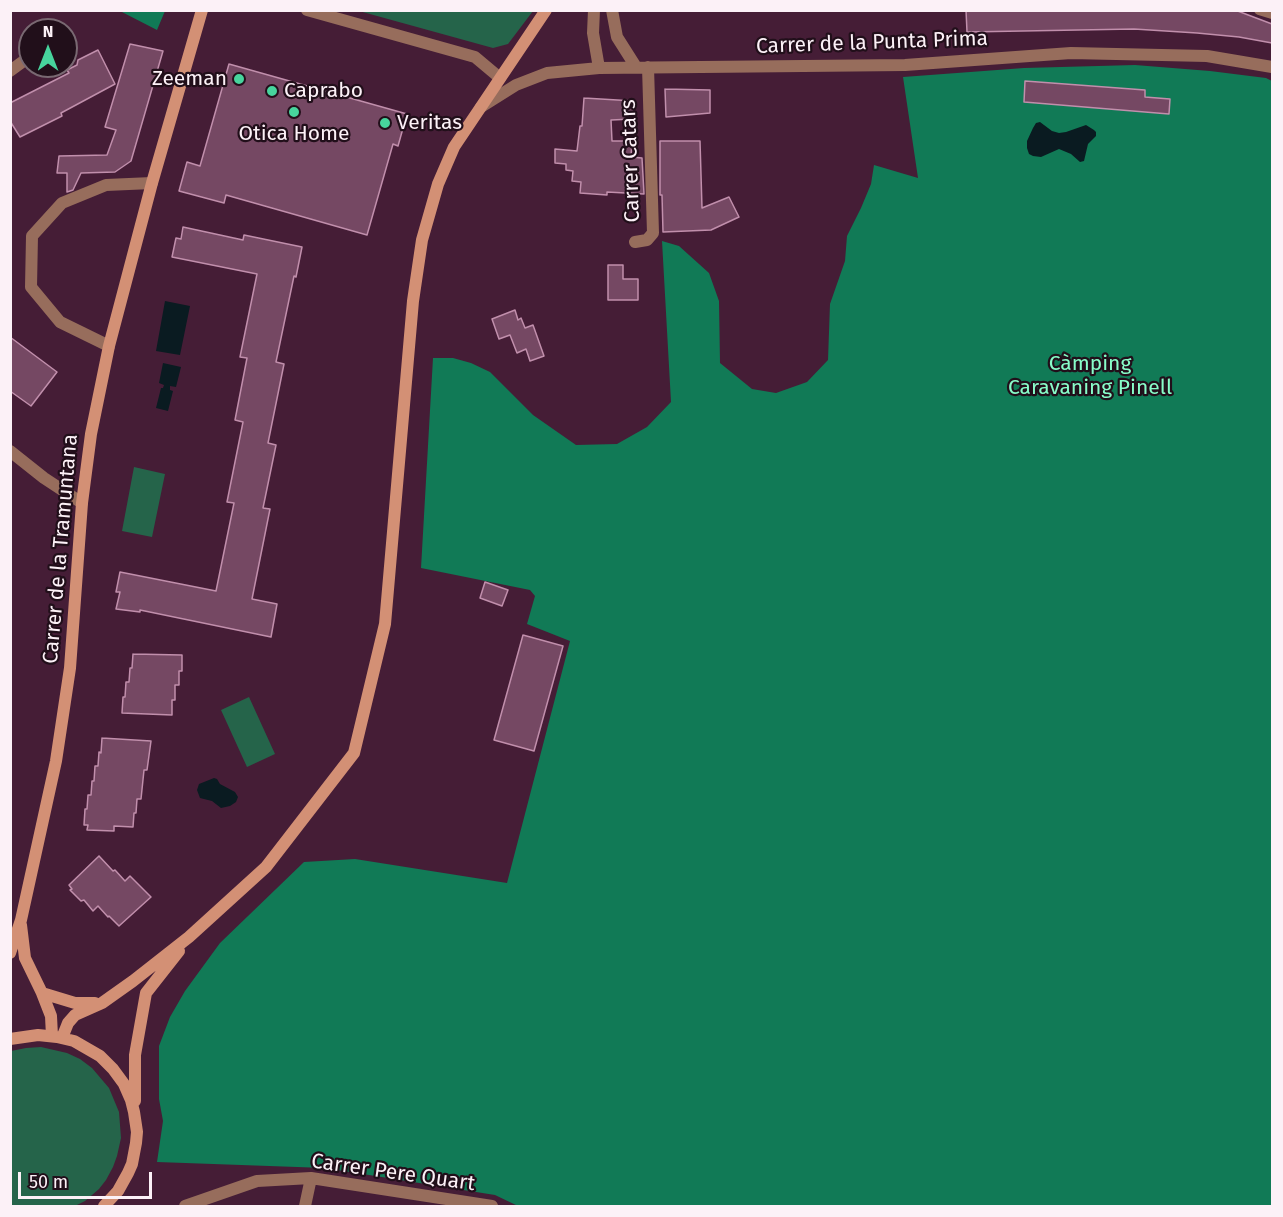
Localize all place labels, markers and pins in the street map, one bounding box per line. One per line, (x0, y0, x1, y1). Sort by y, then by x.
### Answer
place label: Zeeman (152, 66, 227, 92)
marker: Zeeman (232, 72, 246, 86)
place label: Caprabo (284, 78, 363, 104)
marker: Caprabo (265, 84, 279, 98)
marker: Otica Home (287, 105, 301, 119)
place label: Veritas (397, 110, 462, 136)
marker: Veritas (378, 116, 392, 130)
place label: Otica Home (239, 121, 349, 147)

